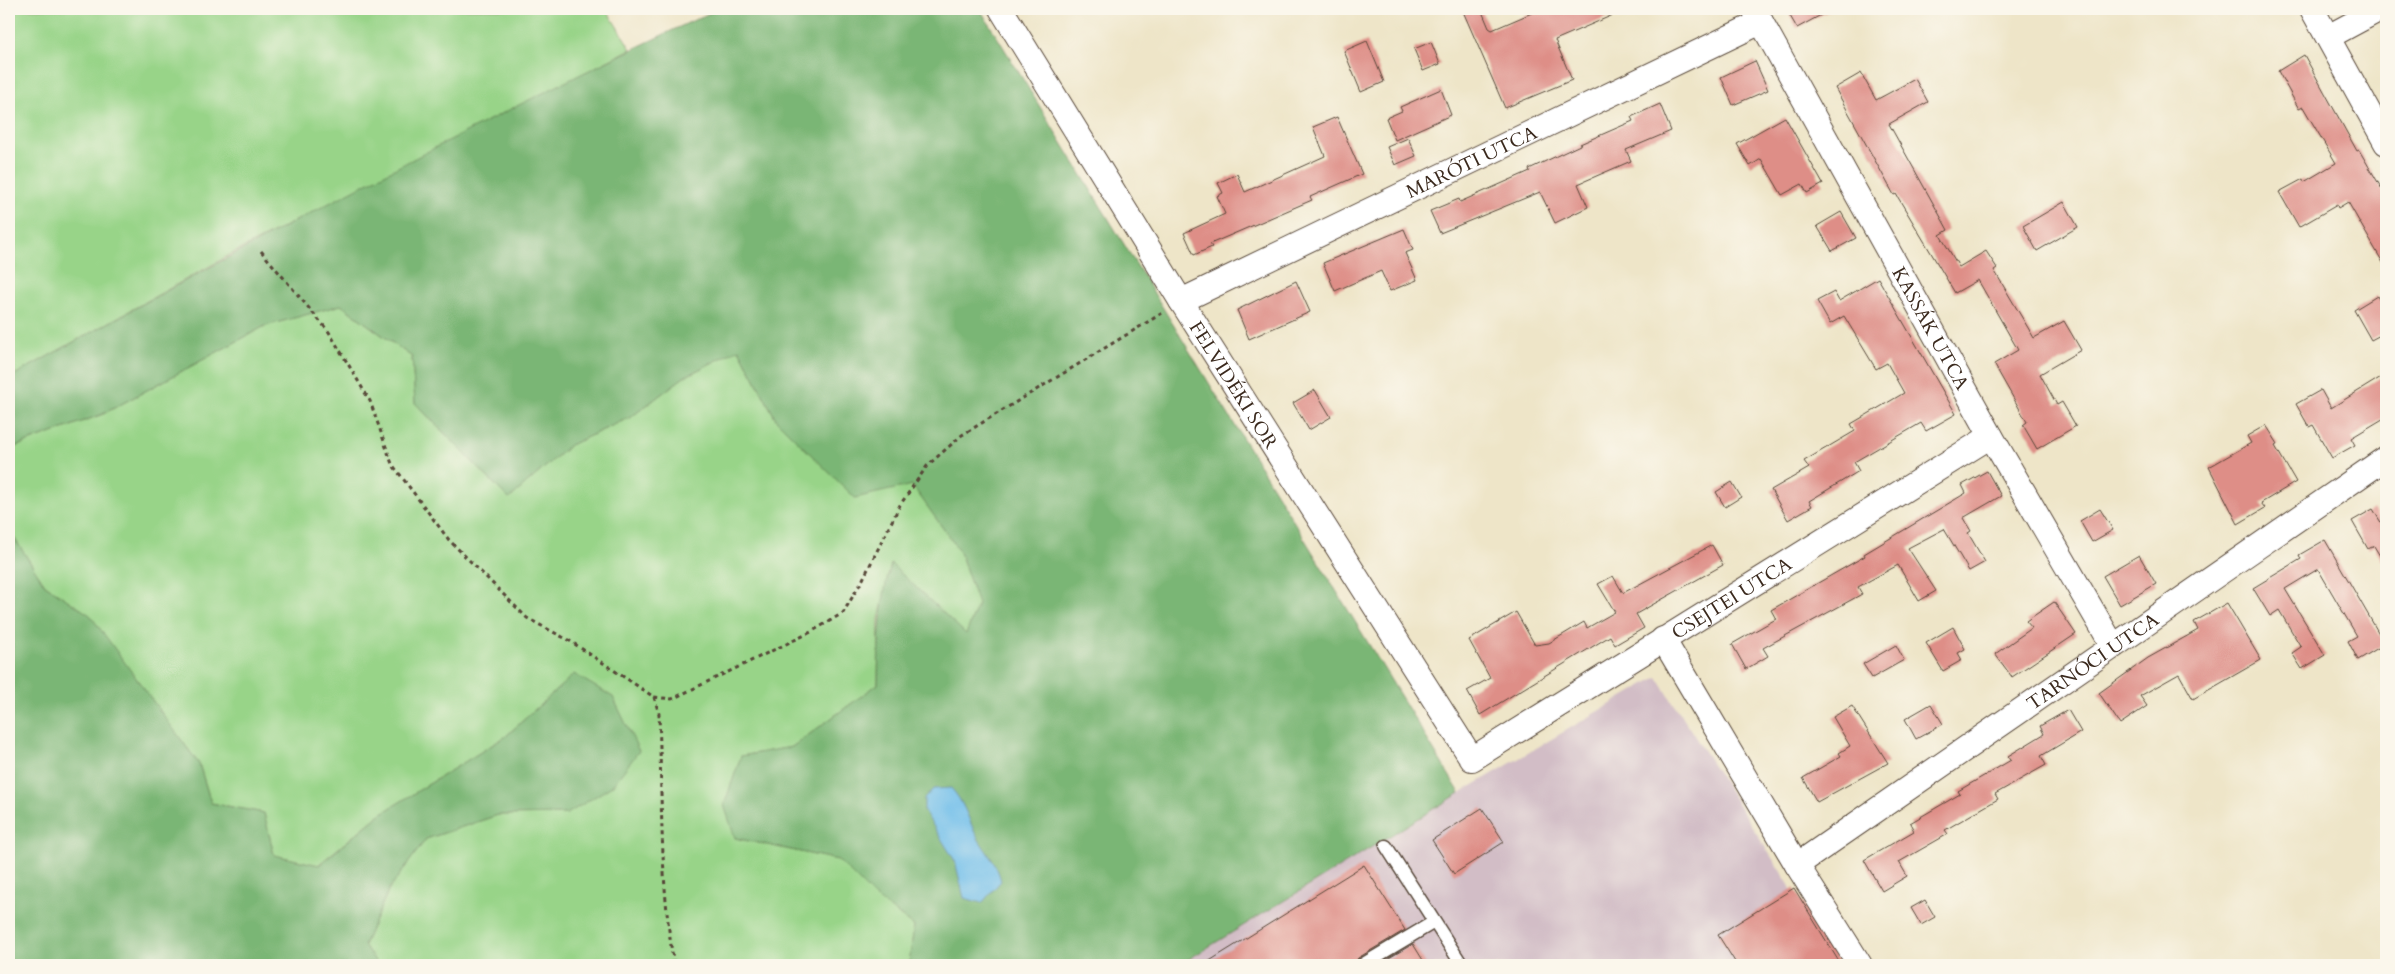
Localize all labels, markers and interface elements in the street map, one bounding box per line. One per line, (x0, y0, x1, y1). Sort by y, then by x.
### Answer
street label: MARÓTI UTCA (1402, 120, 1542, 205)
street label: KASSÁK UTCA (1886, 262, 1975, 395)
street label: FELVIDÉKI SOR (1183, 316, 1284, 455)
street label: CSEJTEI UTCA (1667, 551, 1797, 646)
street label: TARNÓCI UTCA (2022, 607, 2165, 717)

